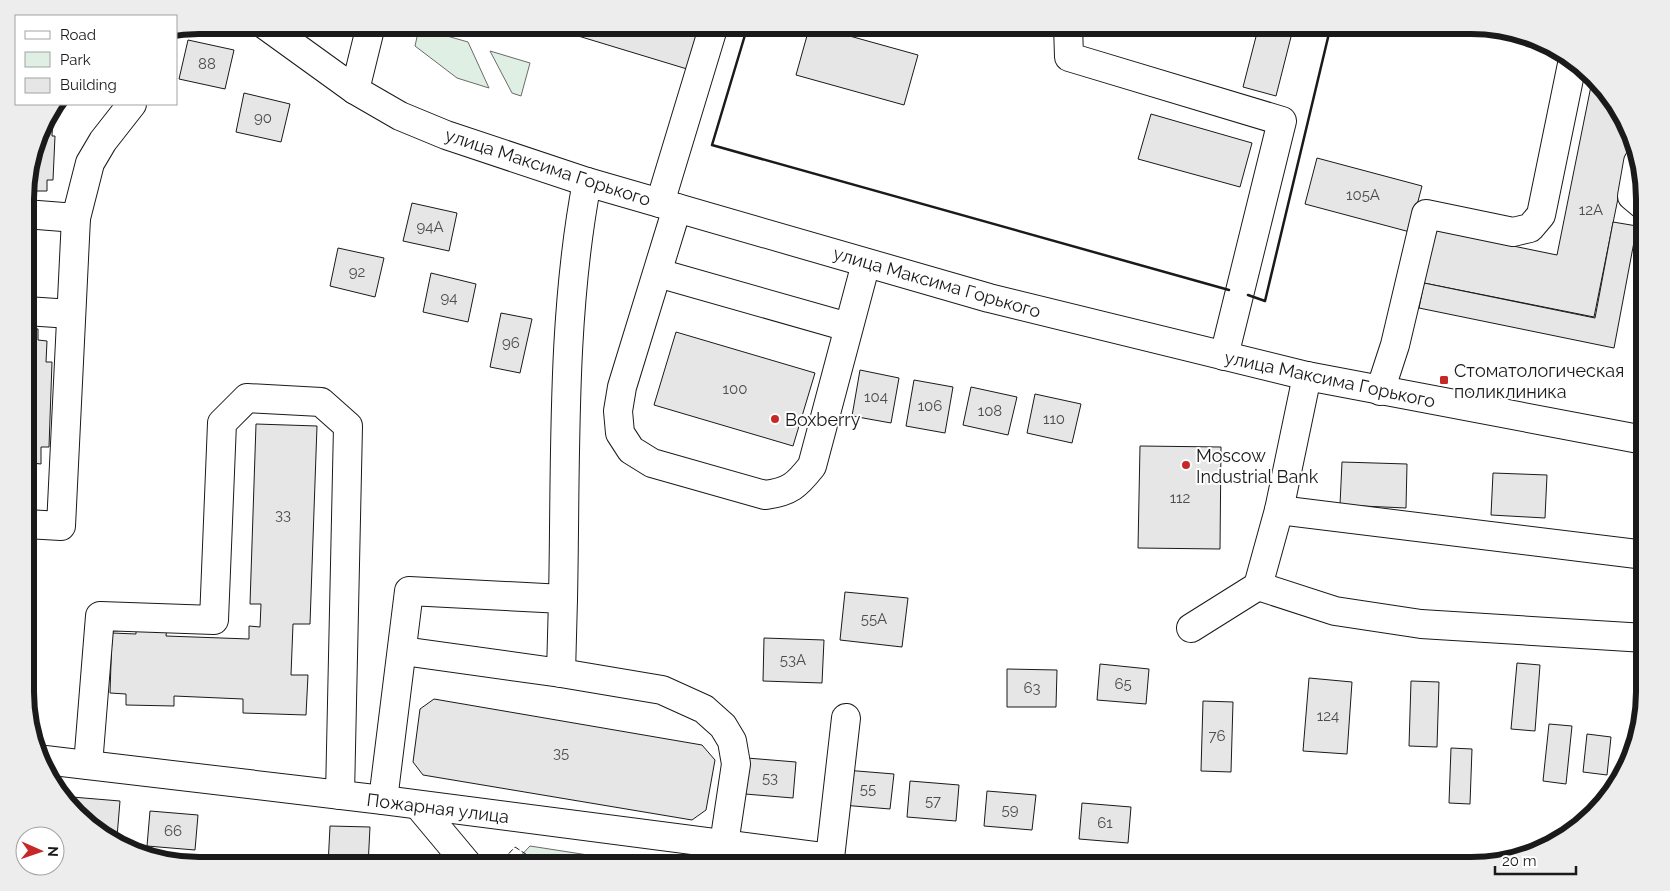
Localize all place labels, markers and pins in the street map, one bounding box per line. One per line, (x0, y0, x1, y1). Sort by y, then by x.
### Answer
place label: Стоматологическая поликлиника (1454, 360, 1624, 402)
marker: Стоматологическая поликлиника (1438, 374, 1450, 386)
place label: Boxberry (785, 409, 861, 430)
marker: Boxberry (769, 413, 781, 425)
place label: Moscow Industrial Bank (1196, 445, 1319, 487)
marker: Moscow Industrial Bank (1180, 459, 1192, 471)

